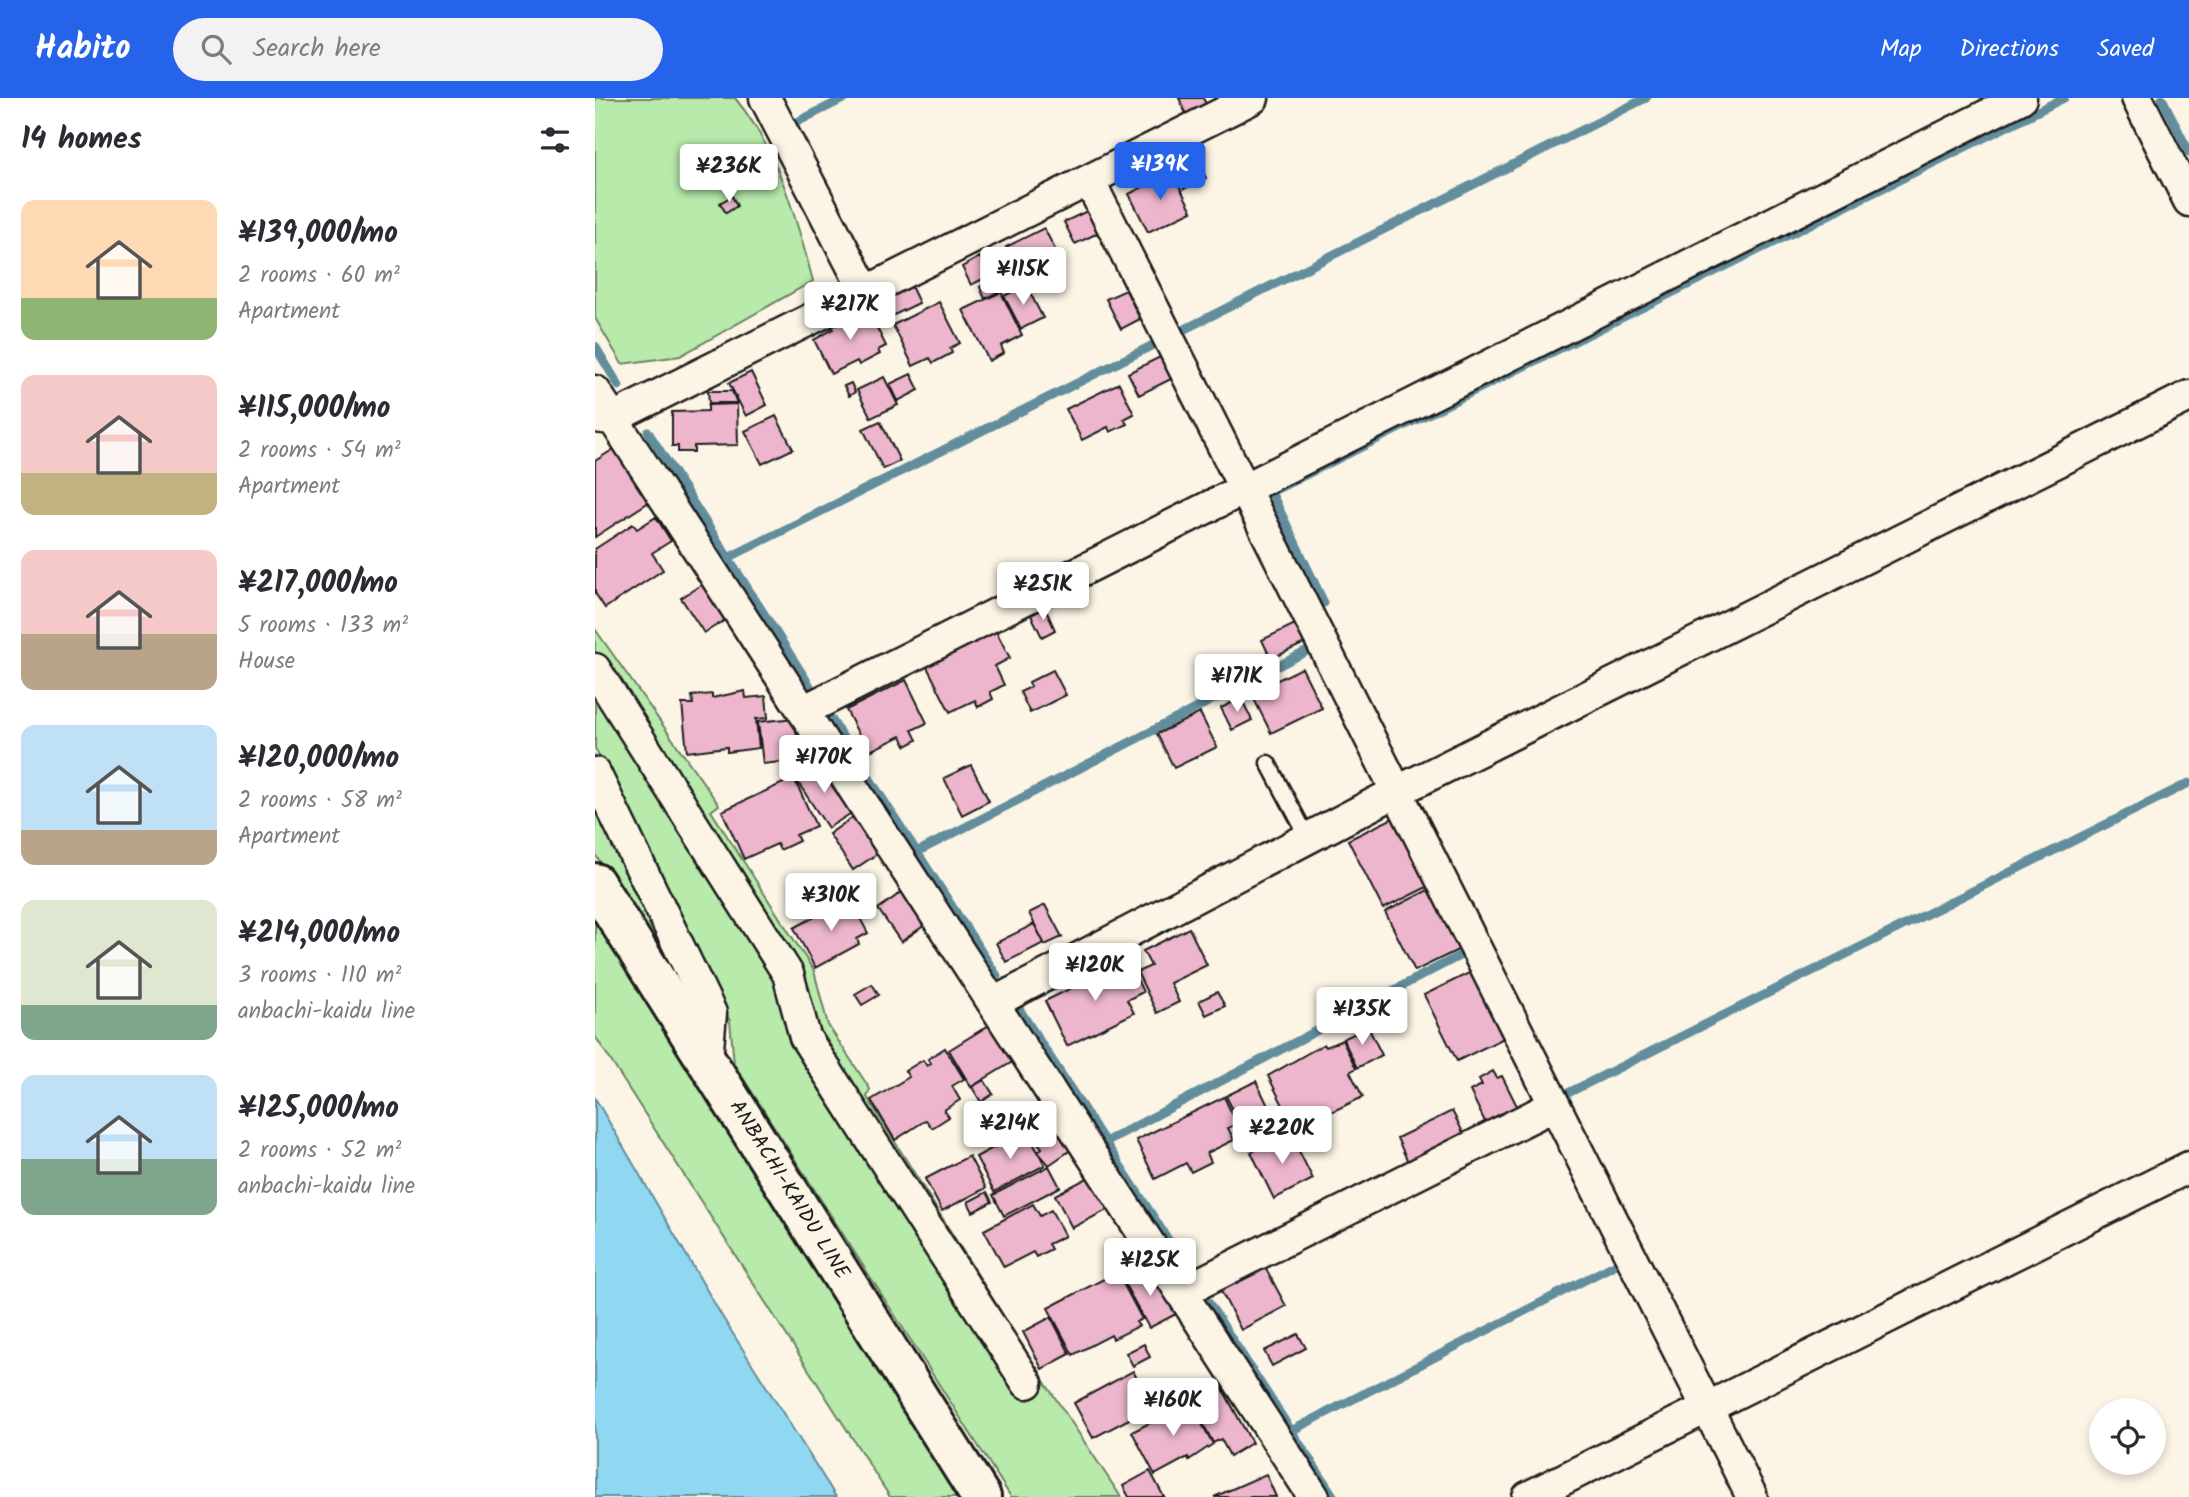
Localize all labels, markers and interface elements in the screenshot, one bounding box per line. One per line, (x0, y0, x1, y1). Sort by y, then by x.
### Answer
search box (173, 18, 663, 81)
text: Habito (35, 23, 131, 76)
text: Search here (253, 28, 381, 70)
icon: search (197, 30, 235, 68)
text: Map (1880, 30, 1922, 69)
text: Directions (1960, 30, 2059, 69)
text: Saved (2097, 30, 2154, 69)
text: 14 homes (21, 116, 142, 164)
icon: filters (536, 121, 574, 159)
pin: ¥139K (1111, 142, 1209, 202)
pin: ¥236K (680, 144, 778, 204)
text: ¥139K (1130, 147, 1190, 183)
text: ¥236K (696, 149, 762, 185)
text: ¥139,000/mo (238, 210, 398, 258)
icon: home (77, 228, 161, 312)
pin: ¥115K (974, 248, 1072, 307)
text: ¥115K (996, 252, 1050, 288)
text: 2 rooms · 60 m² (238, 258, 400, 294)
pin: ¥217K (801, 282, 899, 342)
text: ¥217K (820, 287, 880, 323)
text: Apartment (238, 294, 340, 330)
text: ¥115,000/mo (238, 385, 391, 433)
icon: home (77, 403, 161, 487)
text: 2 rooms · 54 m² (238, 433, 401, 469)
text: Apartment (238, 469, 340, 505)
text: ¥217,000/mo (238, 560, 398, 608)
pin: ¥251K (994, 562, 1092, 622)
text: ¥251K (1013, 567, 1073, 603)
icon: home (77, 578, 161, 662)
text: 5 rooms · 133 m² (238, 608, 408, 644)
text: House (238, 644, 295, 680)
pin: ¥171K (1188, 654, 1286, 714)
text: ¥171K (1211, 659, 1263, 695)
text: ¥120,000/mo (238, 735, 399, 783)
pin: ¥170K (775, 736, 873, 795)
text: ¥170K (795, 740, 853, 776)
icon: home (77, 753, 161, 837)
text: 2 rooms · 58 m² (238, 783, 402, 819)
text: Apartment (238, 819, 340, 855)
pin: ¥310K (782, 874, 880, 933)
text: ¥310K (801, 878, 861, 914)
text: ¥214,000/mo (238, 910, 400, 958)
icon: home (77, 928, 161, 1012)
pin: ¥120K (1046, 944, 1144, 1003)
text: ¥120K (1065, 948, 1125, 984)
text: 3 rooms · 110 m² (238, 958, 401, 994)
pin: ¥135K (1313, 988, 1411, 1047)
text: ¥135K (1332, 992, 1392, 1028)
text: anbachi-kaidu line (238, 994, 415, 1030)
text: ¥125,000/mo (238, 1085, 399, 1133)
street label: ANBACHI-KAIDU LINE (720, 1094, 858, 1287)
pin: ¥214K (961, 1102, 1059, 1161)
icon: home (77, 1103, 161, 1187)
text: ¥214K (980, 1106, 1040, 1142)
pin: ¥220K (1233, 1107, 1331, 1166)
text: ¥220K (1249, 1111, 1315, 1147)
text: 2 rooms · 52 m² (238, 1133, 401, 1169)
text: anbachi-kaidu line (238, 1169, 415, 1205)
pin: ¥125K (1101, 1238, 1199, 1298)
text: ¥125K (1120, 1243, 1180, 1279)
pin: ¥160K (1124, 1378, 1222, 1438)
text: ¥160K (1143, 1383, 1203, 1419)
map controls (2089, 1398, 2166, 1475)
button: locate (2089, 1398, 2166, 1475)

